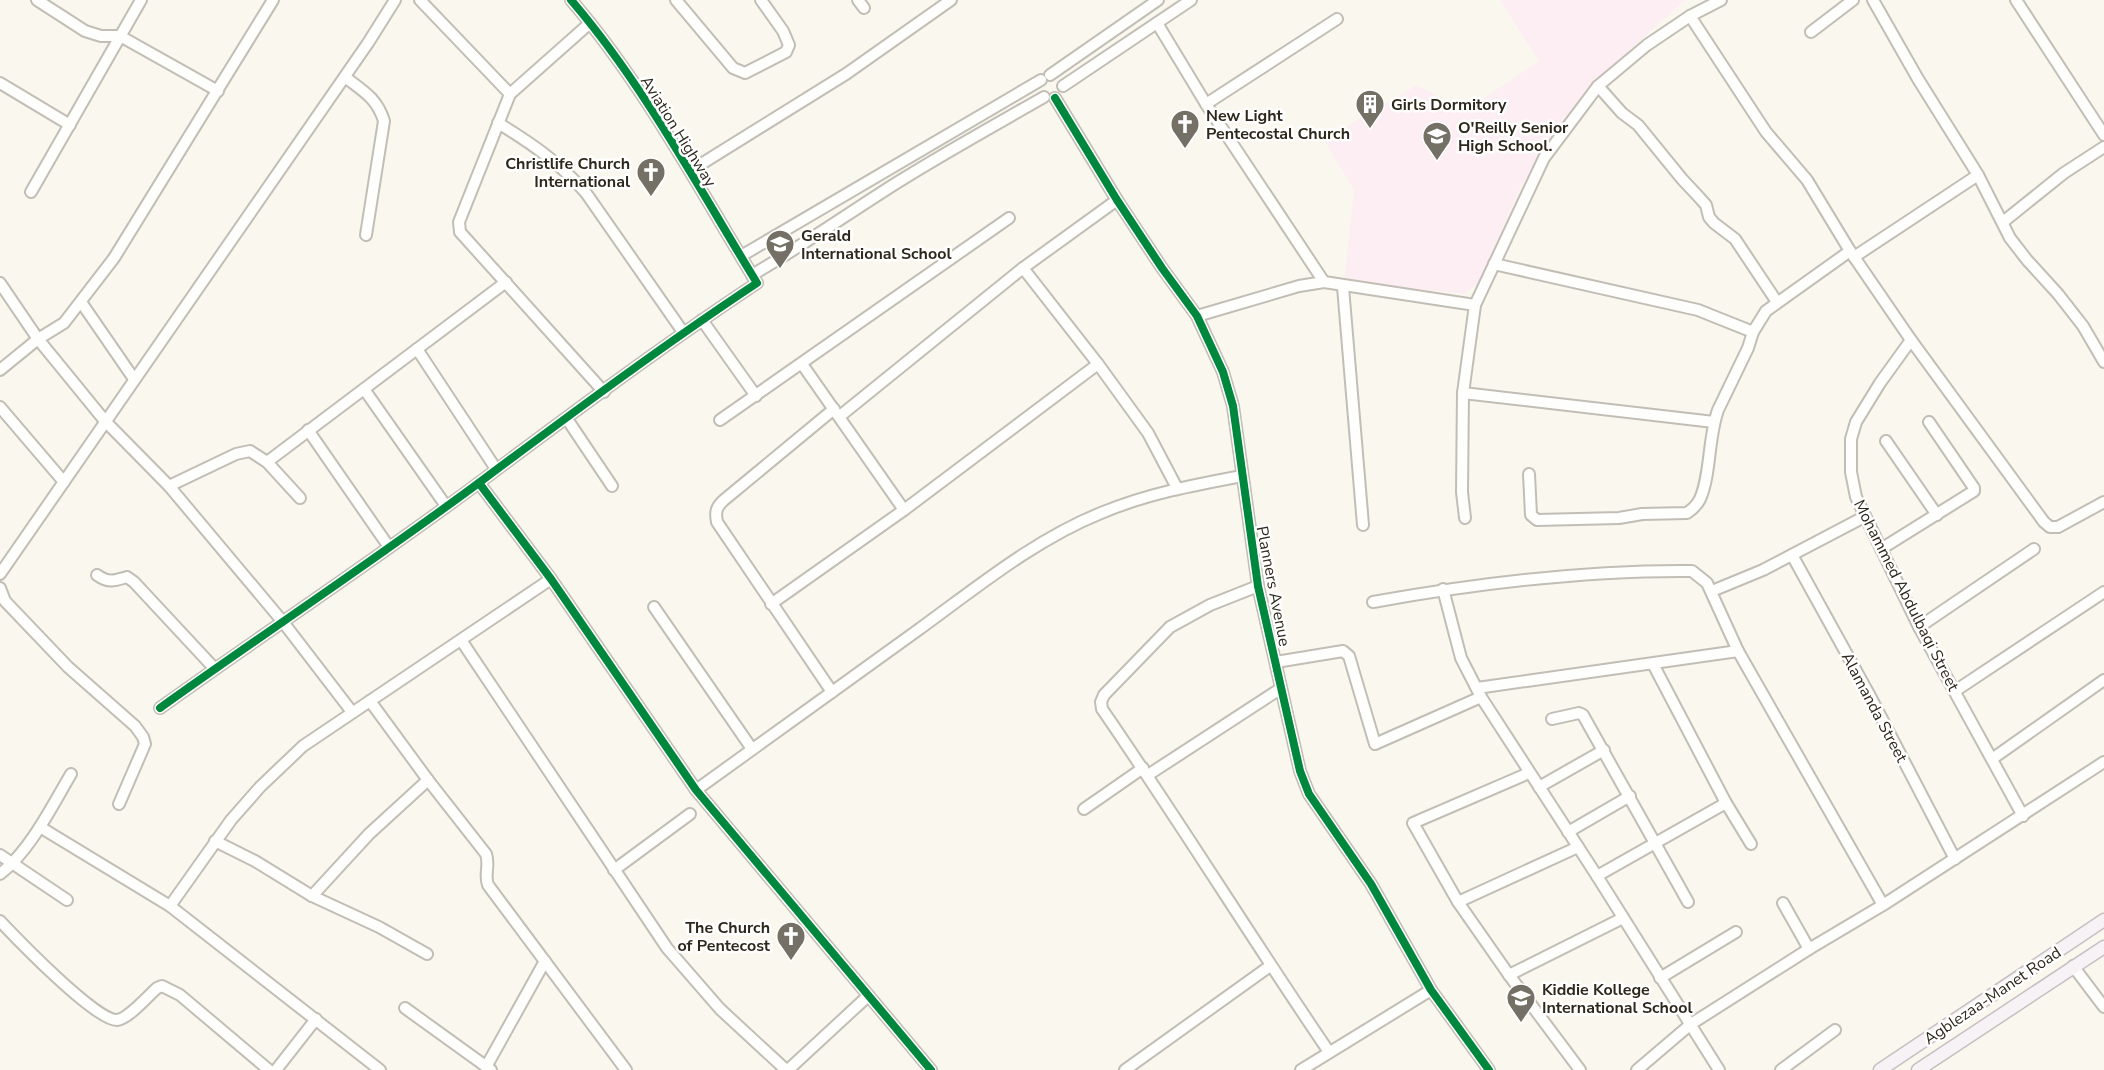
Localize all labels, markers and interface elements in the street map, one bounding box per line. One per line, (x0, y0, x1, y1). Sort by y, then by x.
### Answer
street label: Aviation Highway (635, 72, 722, 192)
building icon: Girls Dormitory (1354, 88, 1386, 130)
place label: Girls Dormitory (1391, 94, 1507, 116)
place label: New Light Pentecostal Church (1206, 105, 1350, 145)
church icon: New Light Pentecostal Church (1169, 108, 1201, 150)
place label: O'Reilly Senior High School. (1458, 117, 1569, 157)
school or university icon: O'Reilly Senior High School. (1421, 120, 1453, 162)
place label: Christlife Church International (505, 153, 630, 193)
church icon: Christlife Church International (635, 156, 667, 198)
place label: Gerald International School (801, 225, 952, 265)
school or university icon: Gerald International School (764, 228, 796, 270)
street label: Mohammed Abdulbaqi Street (1848, 496, 1964, 695)
street label: Planners Avenue (1251, 524, 1295, 648)
street label: Alamanda Street (1836, 649, 1913, 767)
place label: The Church of Pentecost (677, 917, 771, 957)
church icon: The Church of Pentecost (775, 920, 807, 962)
street label: Agblezaa-Manet Road (1920, 942, 2066, 1050)
place label: Kiddie Kollege International School (1542, 979, 1693, 1019)
school or university icon: Kiddie Kollege International School (1505, 982, 1537, 1024)

